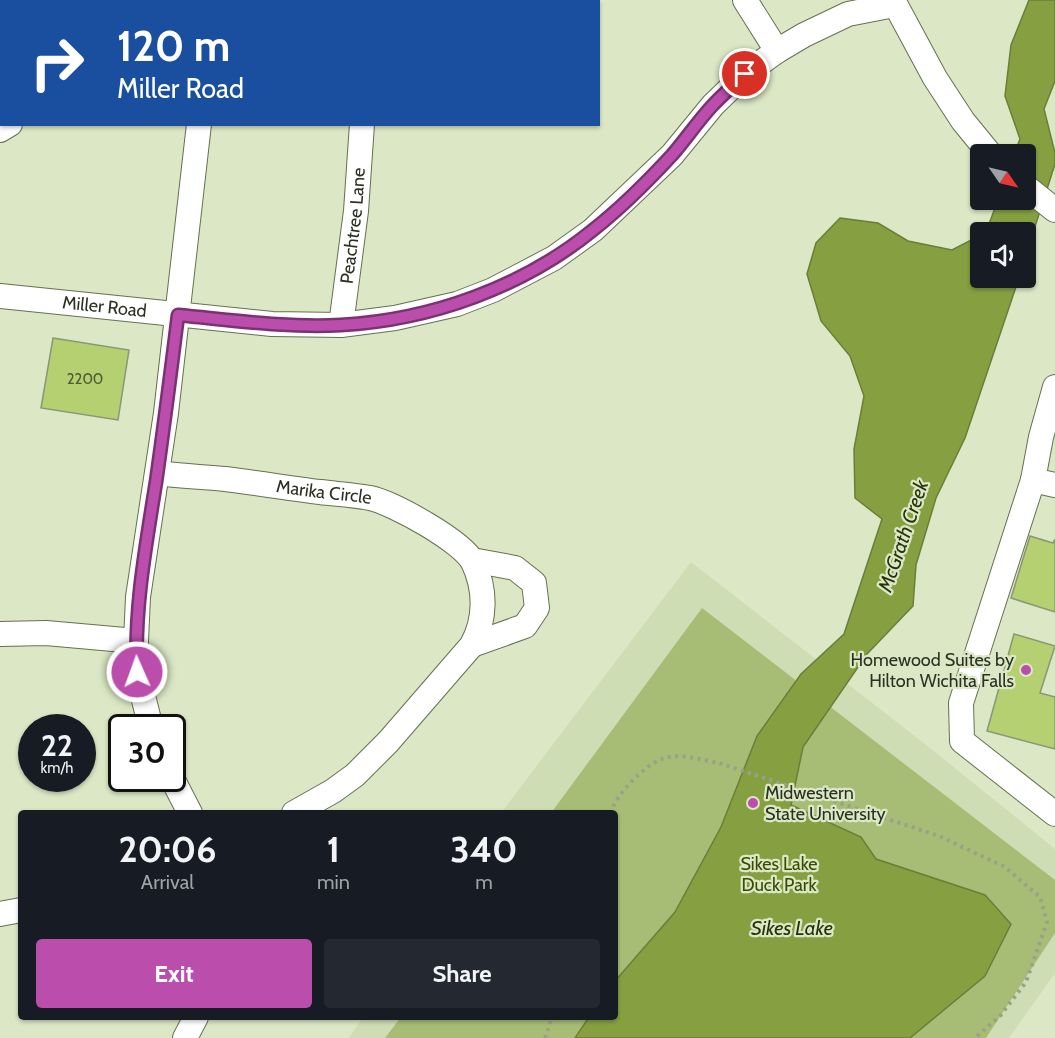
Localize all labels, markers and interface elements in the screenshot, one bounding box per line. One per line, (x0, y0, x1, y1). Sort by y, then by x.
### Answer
text: 120 m (117, 20, 230, 72)
icon: right (18, 24, 96, 102)
pin (719, 48, 770, 99)
icon: arrive (728, 57, 761, 90)
text: Miller Road (117, 72, 244, 105)
north arrow (970, 144, 1036, 210)
map controls (970, 144, 1036, 288)
street label: Peachtree Lane (336, 167, 370, 285)
button: sound (970, 222, 1036, 288)
street label: Miller Road (61, 291, 148, 322)
house number: 2200 (67, 370, 103, 388)
street label: Marika Circle (275, 475, 373, 509)
water label: McGrath Creek (872, 476, 934, 596)
position arrow (105, 640, 169, 704)
place label: Homewood Suites by Hilton Wichita Falls (851, 649, 1014, 692)
marker: Homewood Suites by Hilton Wichita Falls (1019, 663, 1033, 677)
speed limit sign: 30 (108, 714, 186, 792)
text: 22 (41, 727, 73, 764)
text: km/h (41, 759, 73, 777)
place label: Midwestern State University (765, 782, 886, 825)
marker: Midwestern State University (746, 796, 760, 810)
text: 20:06 (118, 827, 217, 871)
text: 1 (327, 827, 340, 871)
text: 340 (450, 827, 518, 871)
park label: Sikes Lake Duck Park (740, 853, 818, 896)
text: Arrival (141, 870, 194, 894)
text: min (317, 870, 350, 894)
text: m (475, 870, 493, 894)
water label: Sikes Lake (751, 916, 833, 940)
button: Exit (36, 939, 312, 1008)
button: Share (324, 939, 600, 1008)

